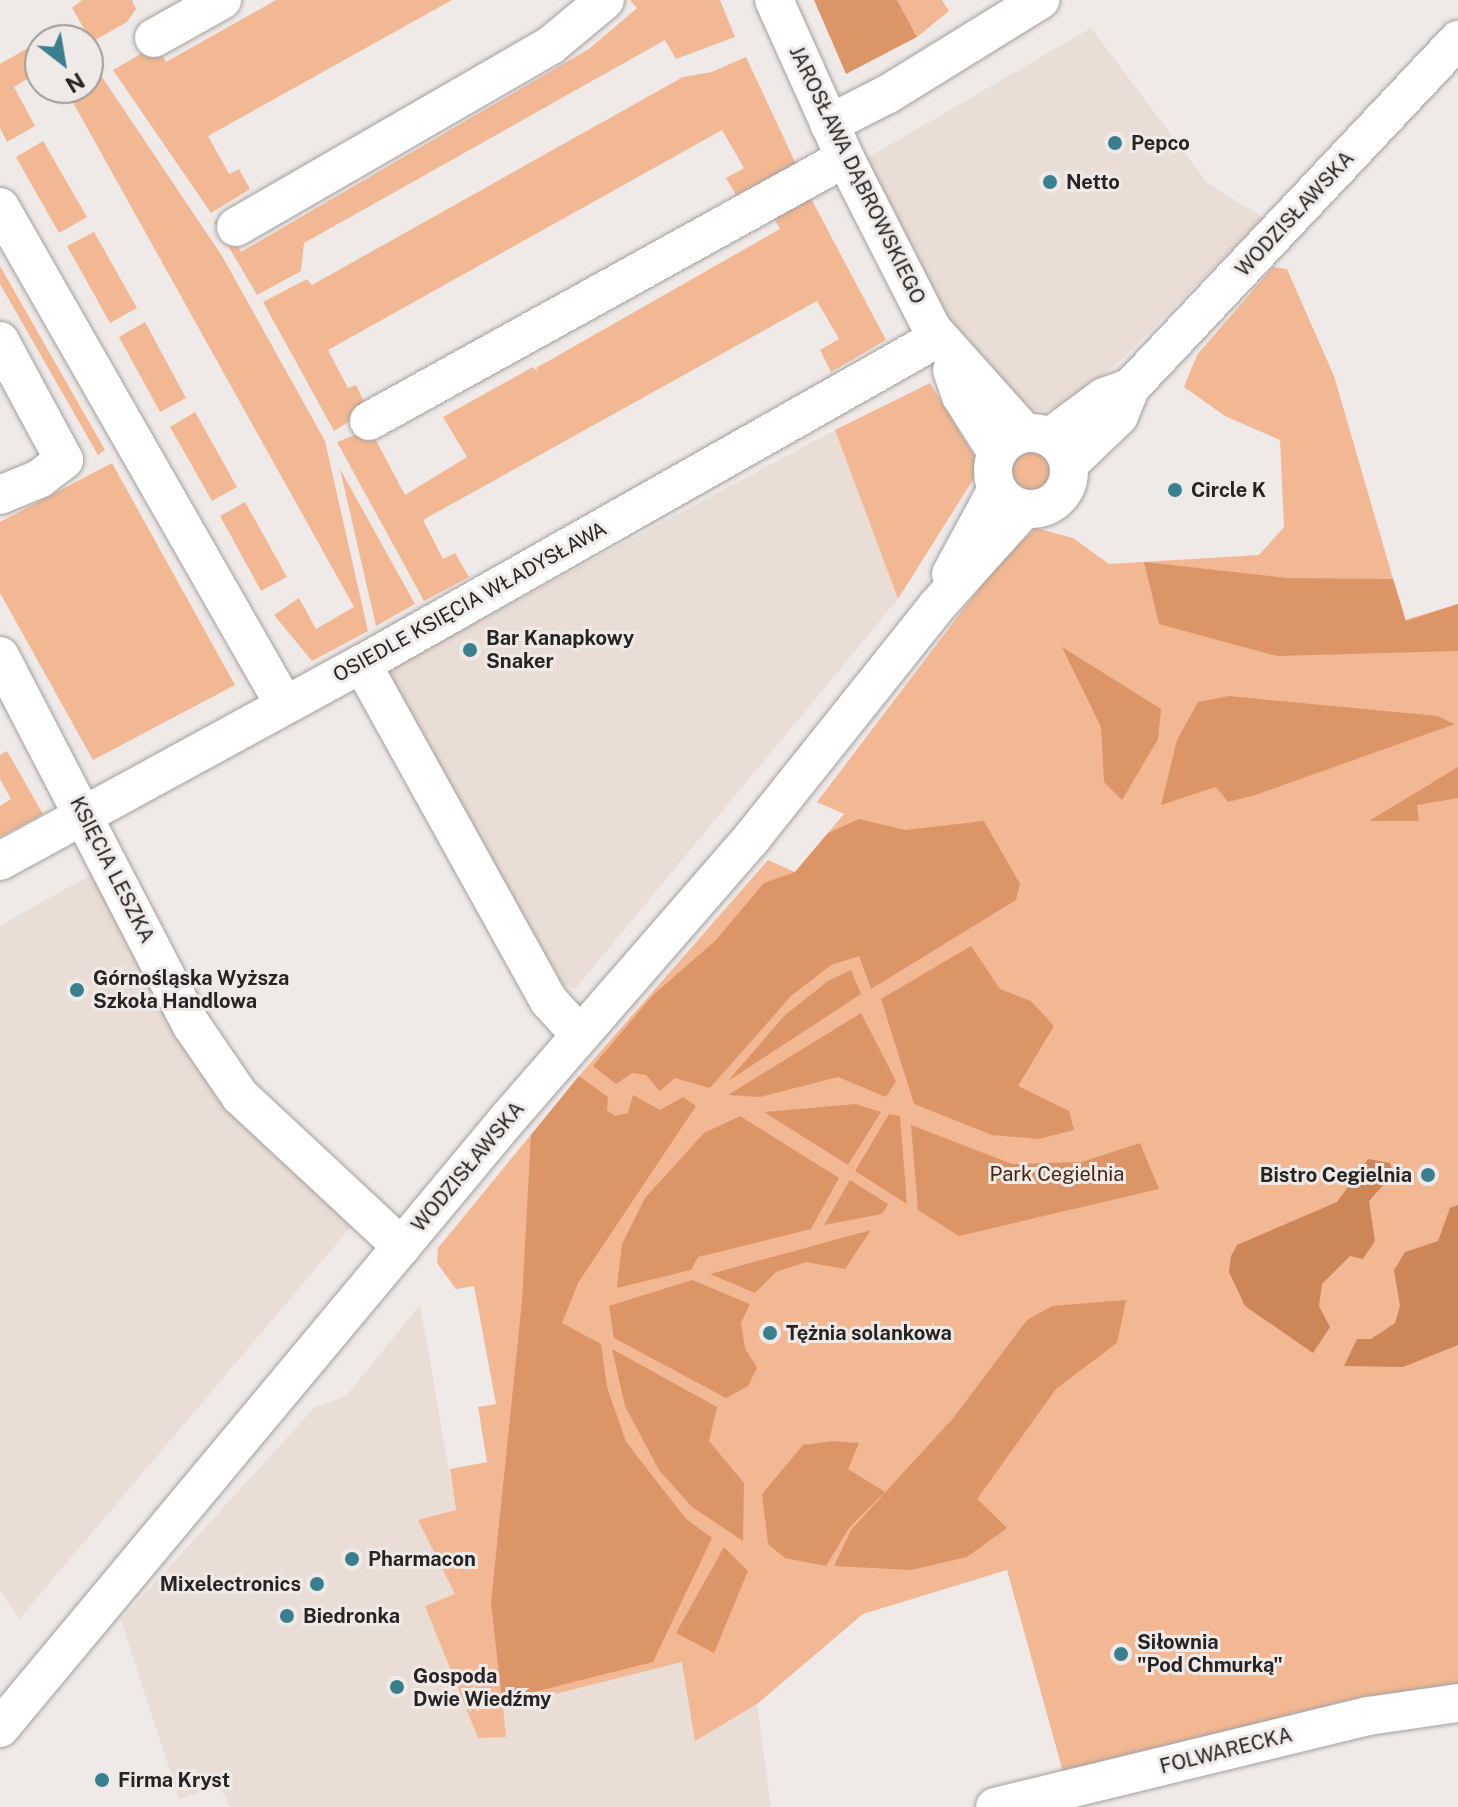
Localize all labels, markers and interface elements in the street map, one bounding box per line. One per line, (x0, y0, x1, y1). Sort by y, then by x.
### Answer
north arrow (24, 24, 104, 104)
street label: JAROSŁAWA DĄBROWSKIEGO (784, 42, 930, 308)
text: N (61, 67, 89, 98)
place label: Pepco (1131, 131, 1190, 155)
marker: Pepco (1106, 134, 1124, 152)
street label: WODZISŁAWSKA (1231, 146, 1359, 282)
place label: Netto (1066, 170, 1120, 194)
marker: Netto (1041, 173, 1059, 191)
place label: Circle K (1191, 478, 1266, 502)
marker: Circle K (1166, 481, 1184, 499)
street label: OSIEDLE KSIĘCIA WŁADYSŁAWA (329, 516, 611, 688)
place label: Bar Kanapkowy Snaker (486, 626, 634, 673)
marker: Bar Kanapkowy Snaker (461, 641, 479, 659)
street label: KSIĘCIA LESZKA (65, 793, 159, 947)
place label: Górnośląska Wyższa Szkoła Handlowa (93, 966, 290, 1013)
marker: Górnośląska Wyższa Szkoła Handlowa (68, 981, 86, 999)
street label: WODZISŁAWSKA (407, 1097, 529, 1237)
park label: Park Cegielnia (990, 1162, 1124, 1186)
place label: Bistro Cegielnia (1260, 1163, 1412, 1187)
marker: Bistro Cegielnia (1419, 1166, 1437, 1184)
place label: Tężnia solankowa (786, 1321, 952, 1345)
marker: Tężnia solankowa (761, 1324, 779, 1342)
place label: Pharmacon (368, 1547, 476, 1571)
marker: Pharmacon (343, 1550, 361, 1568)
place label: Mixelectronics (160, 1572, 301, 1596)
marker: Mixelectronics (308, 1575, 326, 1593)
place label: Biedronka (303, 1604, 400, 1628)
marker: Biedronka (278, 1607, 296, 1625)
place label: Siłownia "Pod Chmurką" (1137, 1630, 1283, 1677)
marker: Siłownia "Pod Chmurką" (1112, 1645, 1130, 1663)
place label: Gospoda Dwie Wiedźmy (413, 1664, 552, 1711)
marker: Gospoda Dwie Wiedźmy (388, 1678, 406, 1696)
street label: FOLWARECKA (1157, 1723, 1295, 1779)
place label: Firma Kryst (118, 1768, 230, 1792)
marker: Firma Kryst (93, 1771, 111, 1789)

